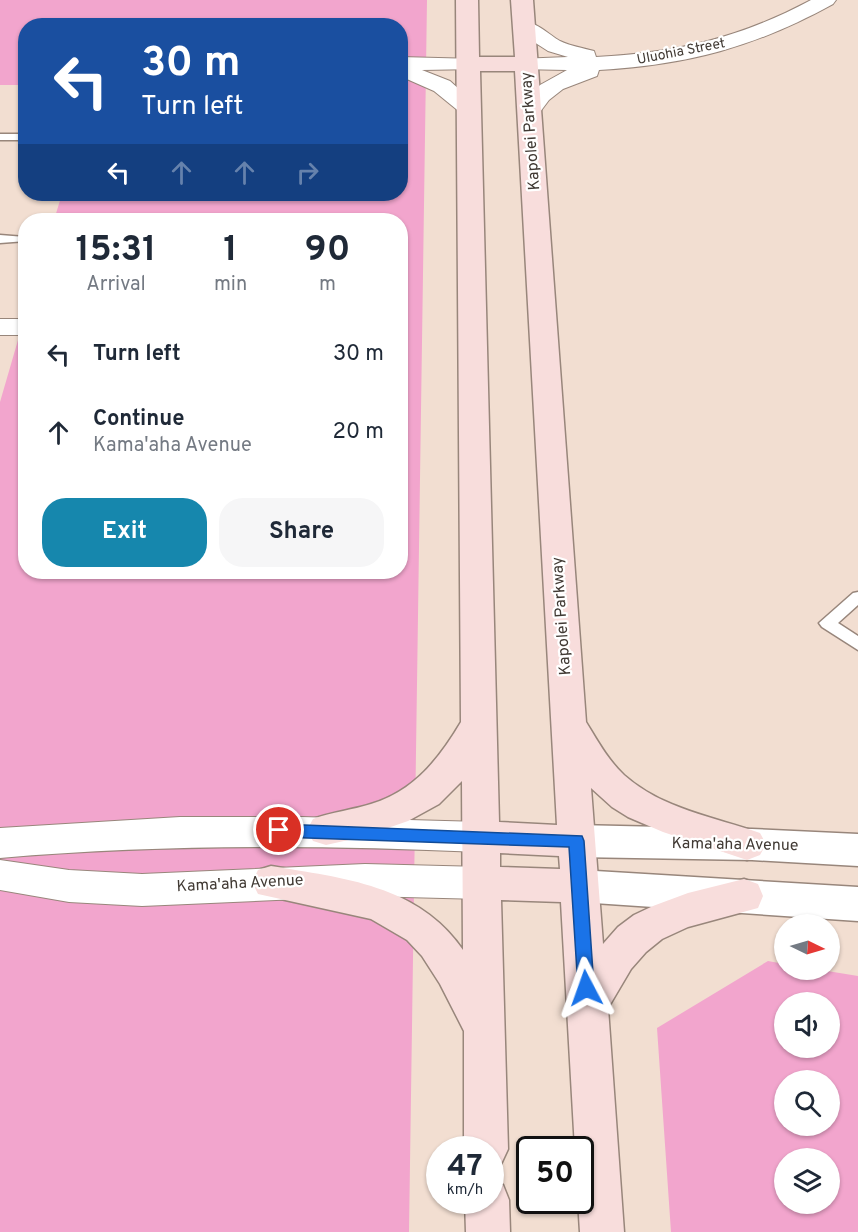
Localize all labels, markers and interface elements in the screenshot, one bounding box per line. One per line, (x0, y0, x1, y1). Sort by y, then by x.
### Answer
street label: Uluohia Street (635, 35, 727, 69)
text: 30 m (141, 38, 240, 91)
icon: left (42, 42, 120, 120)
street label: Kapolei Parkway (517, 71, 545, 191)
text: Turn left (141, 90, 243, 124)
icon: left (102, 156, 135, 189)
icon: ahead (165, 156, 198, 189)
icon: ahead (228, 156, 261, 189)
icon: right (291, 156, 324, 189)
text: 15:31 (75, 228, 156, 274)
text: 1 (223, 228, 238, 274)
text: 90 (305, 228, 351, 274)
text: Arrival (86, 272, 146, 298)
text: min (214, 272, 247, 298)
text: m (319, 272, 336, 298)
icon: left (42, 338, 75, 371)
text: Turn left (93, 341, 181, 368)
text: 30 m (333, 341, 384, 368)
text: Continue (93, 406, 184, 433)
icon: ahead (42, 416, 75, 449)
text: 20 m (333, 419, 384, 446)
text: Kama'aha Avenue (93, 433, 252, 459)
button: Exit (42, 498, 207, 567)
button: Share (219, 498, 384, 567)
street label: Kapolei Parkway (548, 556, 576, 676)
pin (253, 804, 304, 855)
icon: arrive (262, 813, 295, 846)
street label: Kama'aha Avenue (671, 834, 799, 856)
street label: Kama'aha Avenue (176, 871, 304, 897)
north arrow (774, 914, 840, 980)
map controls (774, 914, 840, 1214)
position arrow (554, 956, 618, 1020)
button: sound (774, 992, 840, 1058)
button: search (774, 1070, 840, 1136)
speed limit sign: 50 (516, 1136, 594, 1214)
button: layers (774, 1148, 840, 1214)
text: 47 (447, 1149, 483, 1186)
text: km/h (447, 1181, 483, 1200)

